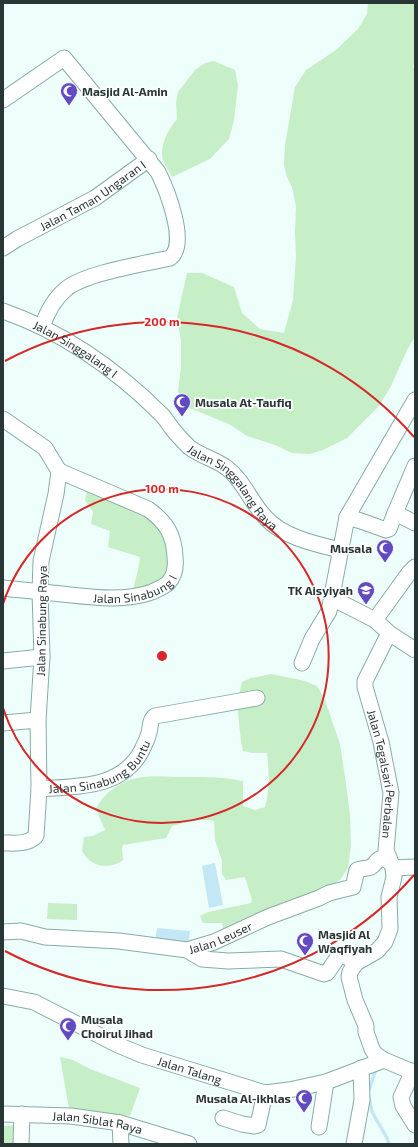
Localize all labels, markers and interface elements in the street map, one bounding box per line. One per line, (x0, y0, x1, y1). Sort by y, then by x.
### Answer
mosque icon: Masjid Al-Amin (59, 81, 79, 106)
place label: Masjid Al-Amin (82, 84, 168, 99)
street label: Jalan Taman Ungaran I (37, 157, 148, 233)
text: 200 m (144, 314, 180, 328)
street label: Jalan Singgalang I (31, 317, 121, 380)
mosque icon: Musala At-Taufiq (172, 392, 192, 417)
place label: Musala At-Taufiq (195, 395, 292, 409)
street label: Jalan Singgalang Raya (185, 442, 281, 533)
text: 100 m (145, 481, 179, 495)
mosque icon: Musala (375, 538, 395, 563)
place label: Musala (330, 541, 372, 555)
street label: Jalan Sinabung Raya (33, 566, 49, 676)
street label: Jalan Sinabung I (93, 572, 179, 605)
school or university icon: TK Aisyiyah (356, 580, 376, 605)
place label: TK Aisyiyah (288, 583, 353, 598)
centre of rings (155, 649, 169, 663)
street label: Jalan Tegalsari Perbalan (365, 708, 398, 839)
street label: Jalan Sinabung Buntu (48, 738, 153, 795)
street label: Jalan Leuser (187, 918, 254, 956)
place label: Masjid Al Waqfiyah (318, 927, 372, 956)
mosque icon: Masjid Al Waqfiyah (295, 931, 315, 956)
place label: Musala Choirul Jihad (81, 1012, 153, 1040)
mosque icon: Musala Choirul Jihad (58, 1016, 78, 1041)
street label: Jalan Talang (156, 1053, 224, 1086)
mosque icon: Musala Al-ikhlas (294, 1088, 314, 1113)
place label: Musala Al-ikhlas (196, 1091, 291, 1105)
street label: Jalan Siblat Raya (52, 1108, 144, 1136)

